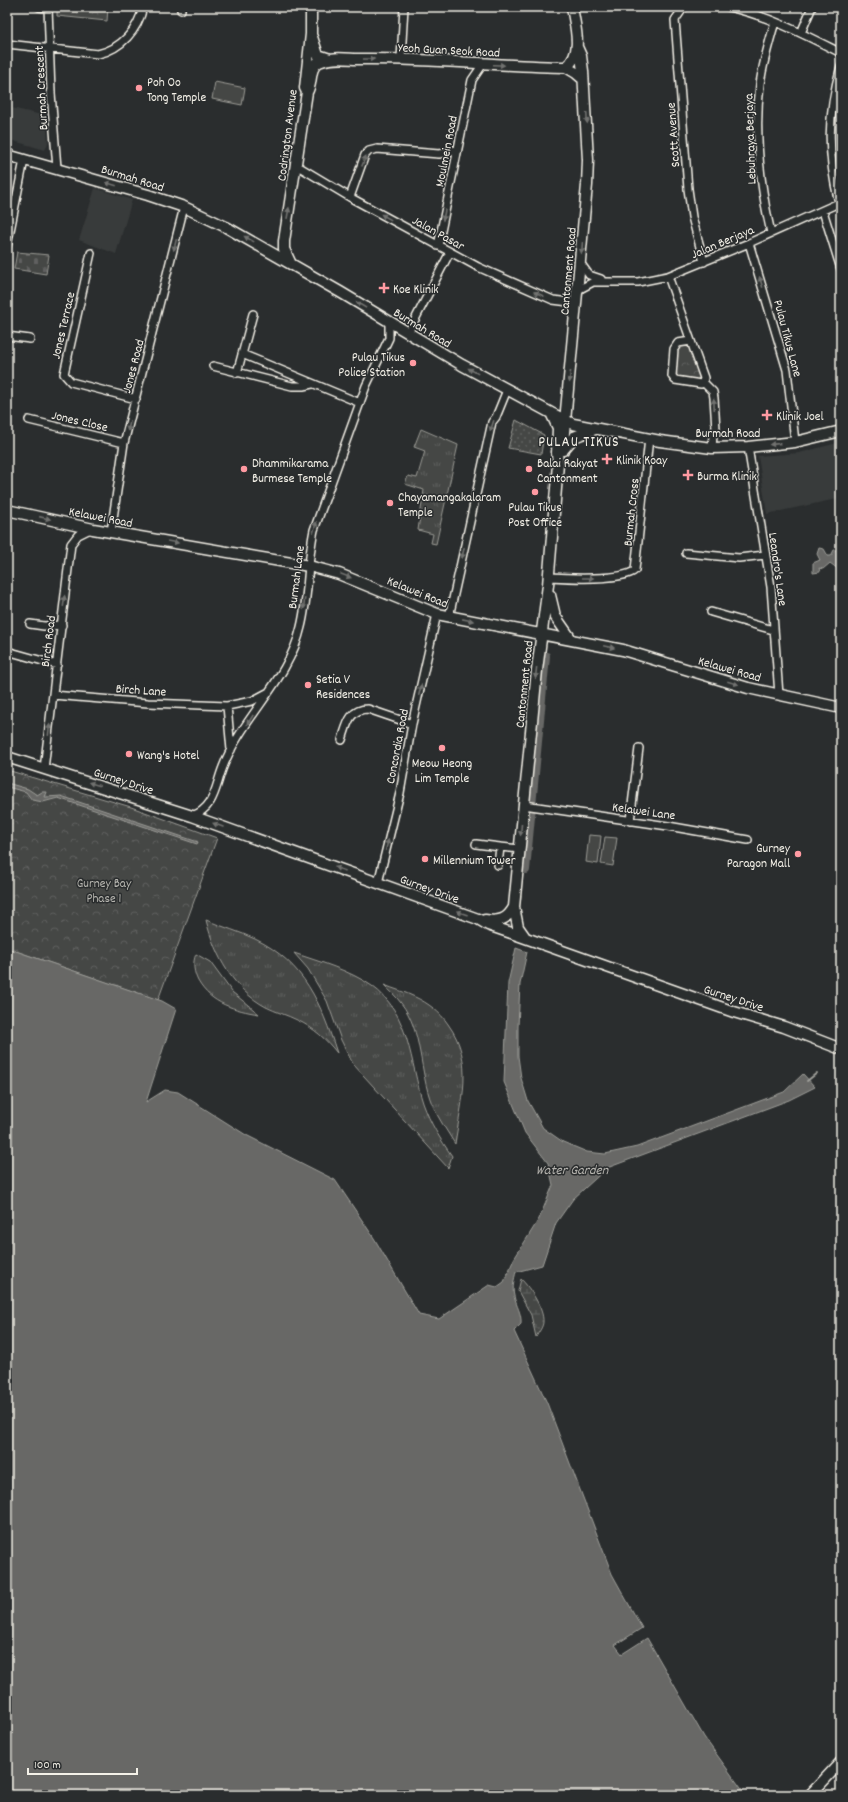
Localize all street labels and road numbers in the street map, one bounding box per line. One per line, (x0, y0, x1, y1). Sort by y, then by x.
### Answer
street label: Yeoh Guan Seok Road (397, 39, 500, 64)
street label: Burmah Crescent (31, 45, 54, 131)
street label: Codrington Avenue (273, 88, 304, 182)
street label: Lebuhraya Berjaya (740, 92, 763, 185)
street label: Scott Avenue (663, 102, 686, 168)
street label: Moulmein Road (431, 114, 464, 189)
street label: Burmah Road (98, 161, 166, 198)
street label: Jalan Pasar (408, 212, 468, 256)
street label: Jalan Berjaya (689, 221, 758, 265)
street label: Cantonment Road (556, 227, 583, 316)
street label: Jones Terrace (47, 290, 81, 361)
street label: Pulau Tikus Lane (767, 298, 806, 380)
street label: Burmah Road (389, 304, 454, 354)
street label: Jones Road (118, 338, 151, 396)
street label: Jones Close (49, 407, 110, 438)
street label: Burmah Road (696, 425, 760, 444)
street label: Burmah Cross (619, 477, 646, 547)
street label: Kelawei Road (67, 503, 134, 534)
street label: Leandro's Lane (762, 531, 791, 608)
street label: Burmah Lane (284, 544, 311, 610)
street label: Kelawei Road (384, 572, 451, 614)
street label: Birch Road (37, 614, 62, 668)
street label: Cantonment Road (511, 640, 540, 729)
street label: Kelawei Road (696, 652, 763, 688)
street label: Birch Lane (115, 680, 167, 703)
street label: Concordia Road (382, 707, 415, 786)
street label: Gurney Drive (91, 764, 156, 801)
street label: Kelawei Lane (611, 799, 677, 826)
street label: Gurney Drive (397, 871, 462, 910)
street label: Gurney Drive (701, 981, 766, 1018)

